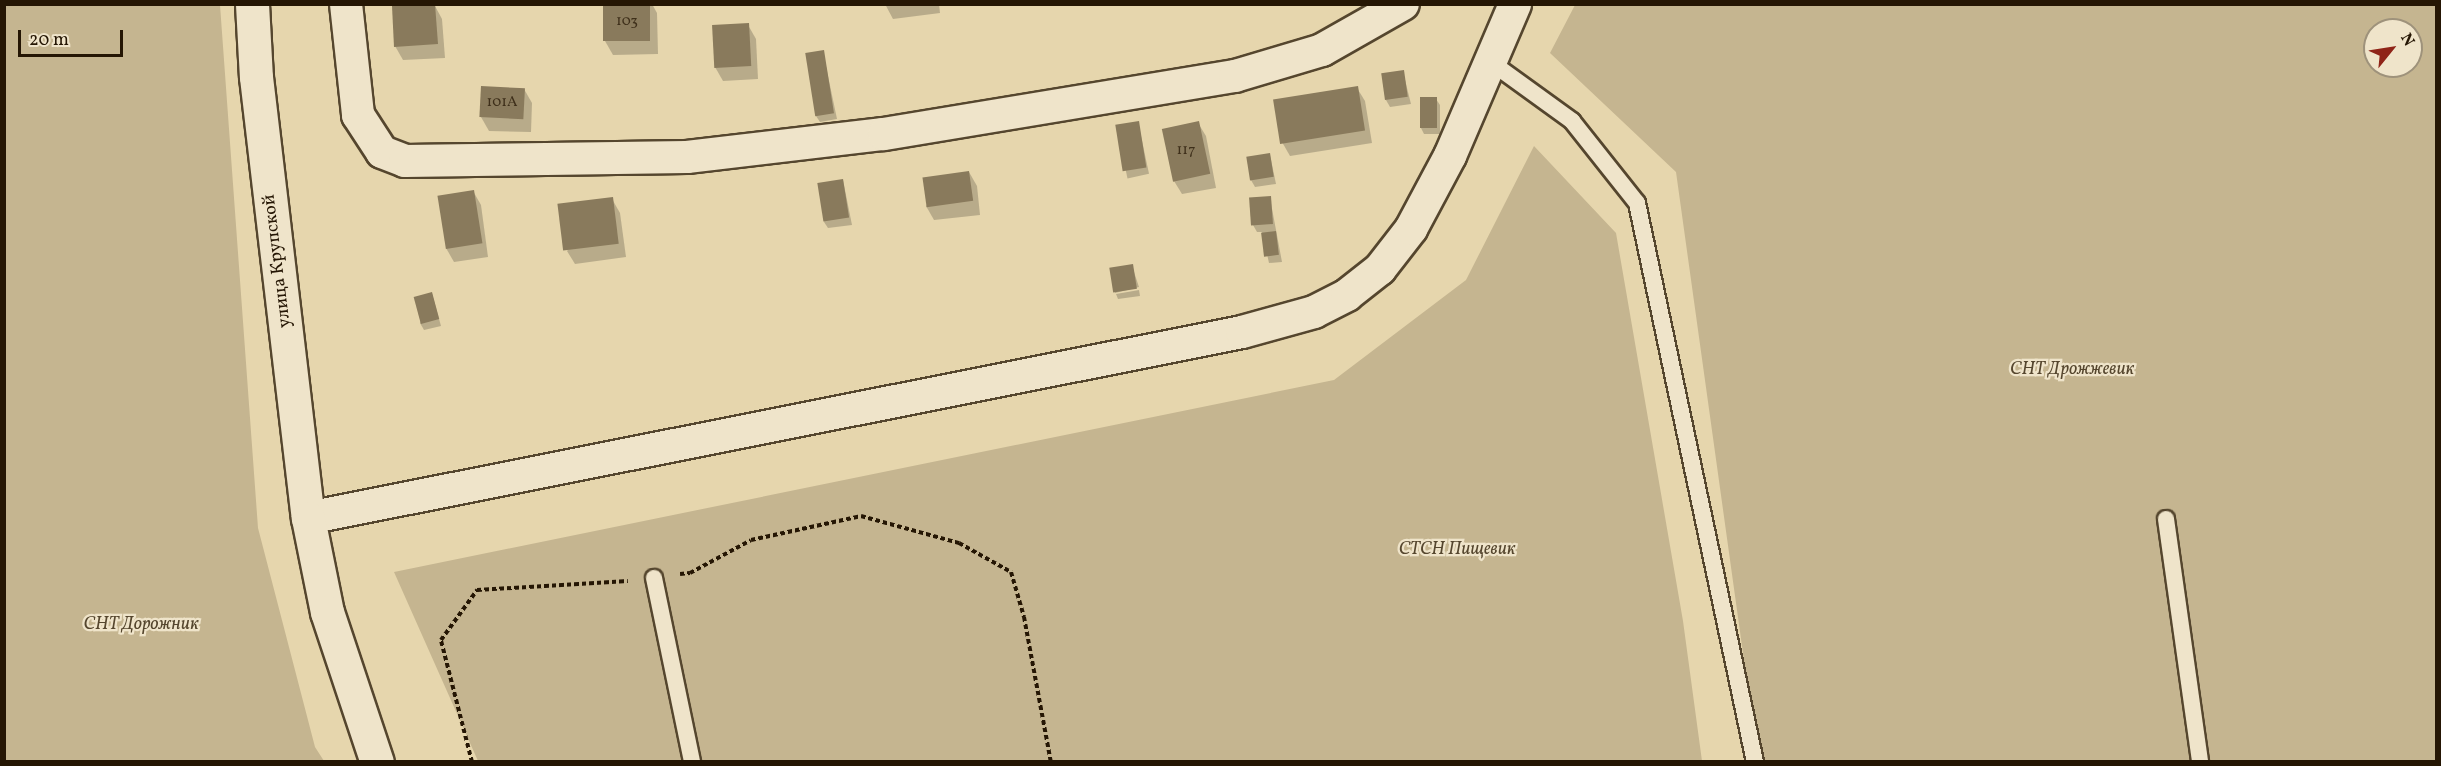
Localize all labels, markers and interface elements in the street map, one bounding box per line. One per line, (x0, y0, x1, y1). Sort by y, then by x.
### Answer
house number: 103 (616, 13, 638, 31)
scale bar (21, 18, 126, 56)
north arrow (2363, 18, 2423, 78)
text: 20 m (29, 28, 69, 53)
text: N (2394, 29, 2419, 51)
house number: 101А (486, 94, 518, 112)
house number: 117 (1177, 142, 1195, 160)
street label: улица Крупской (259, 193, 297, 329)
park label: СНТ Дрожжевик (2010, 359, 2134, 381)
park label: СТСН Пищевик (1399, 539, 1515, 561)
park label: СНТ Дорожник (84, 614, 198, 636)

